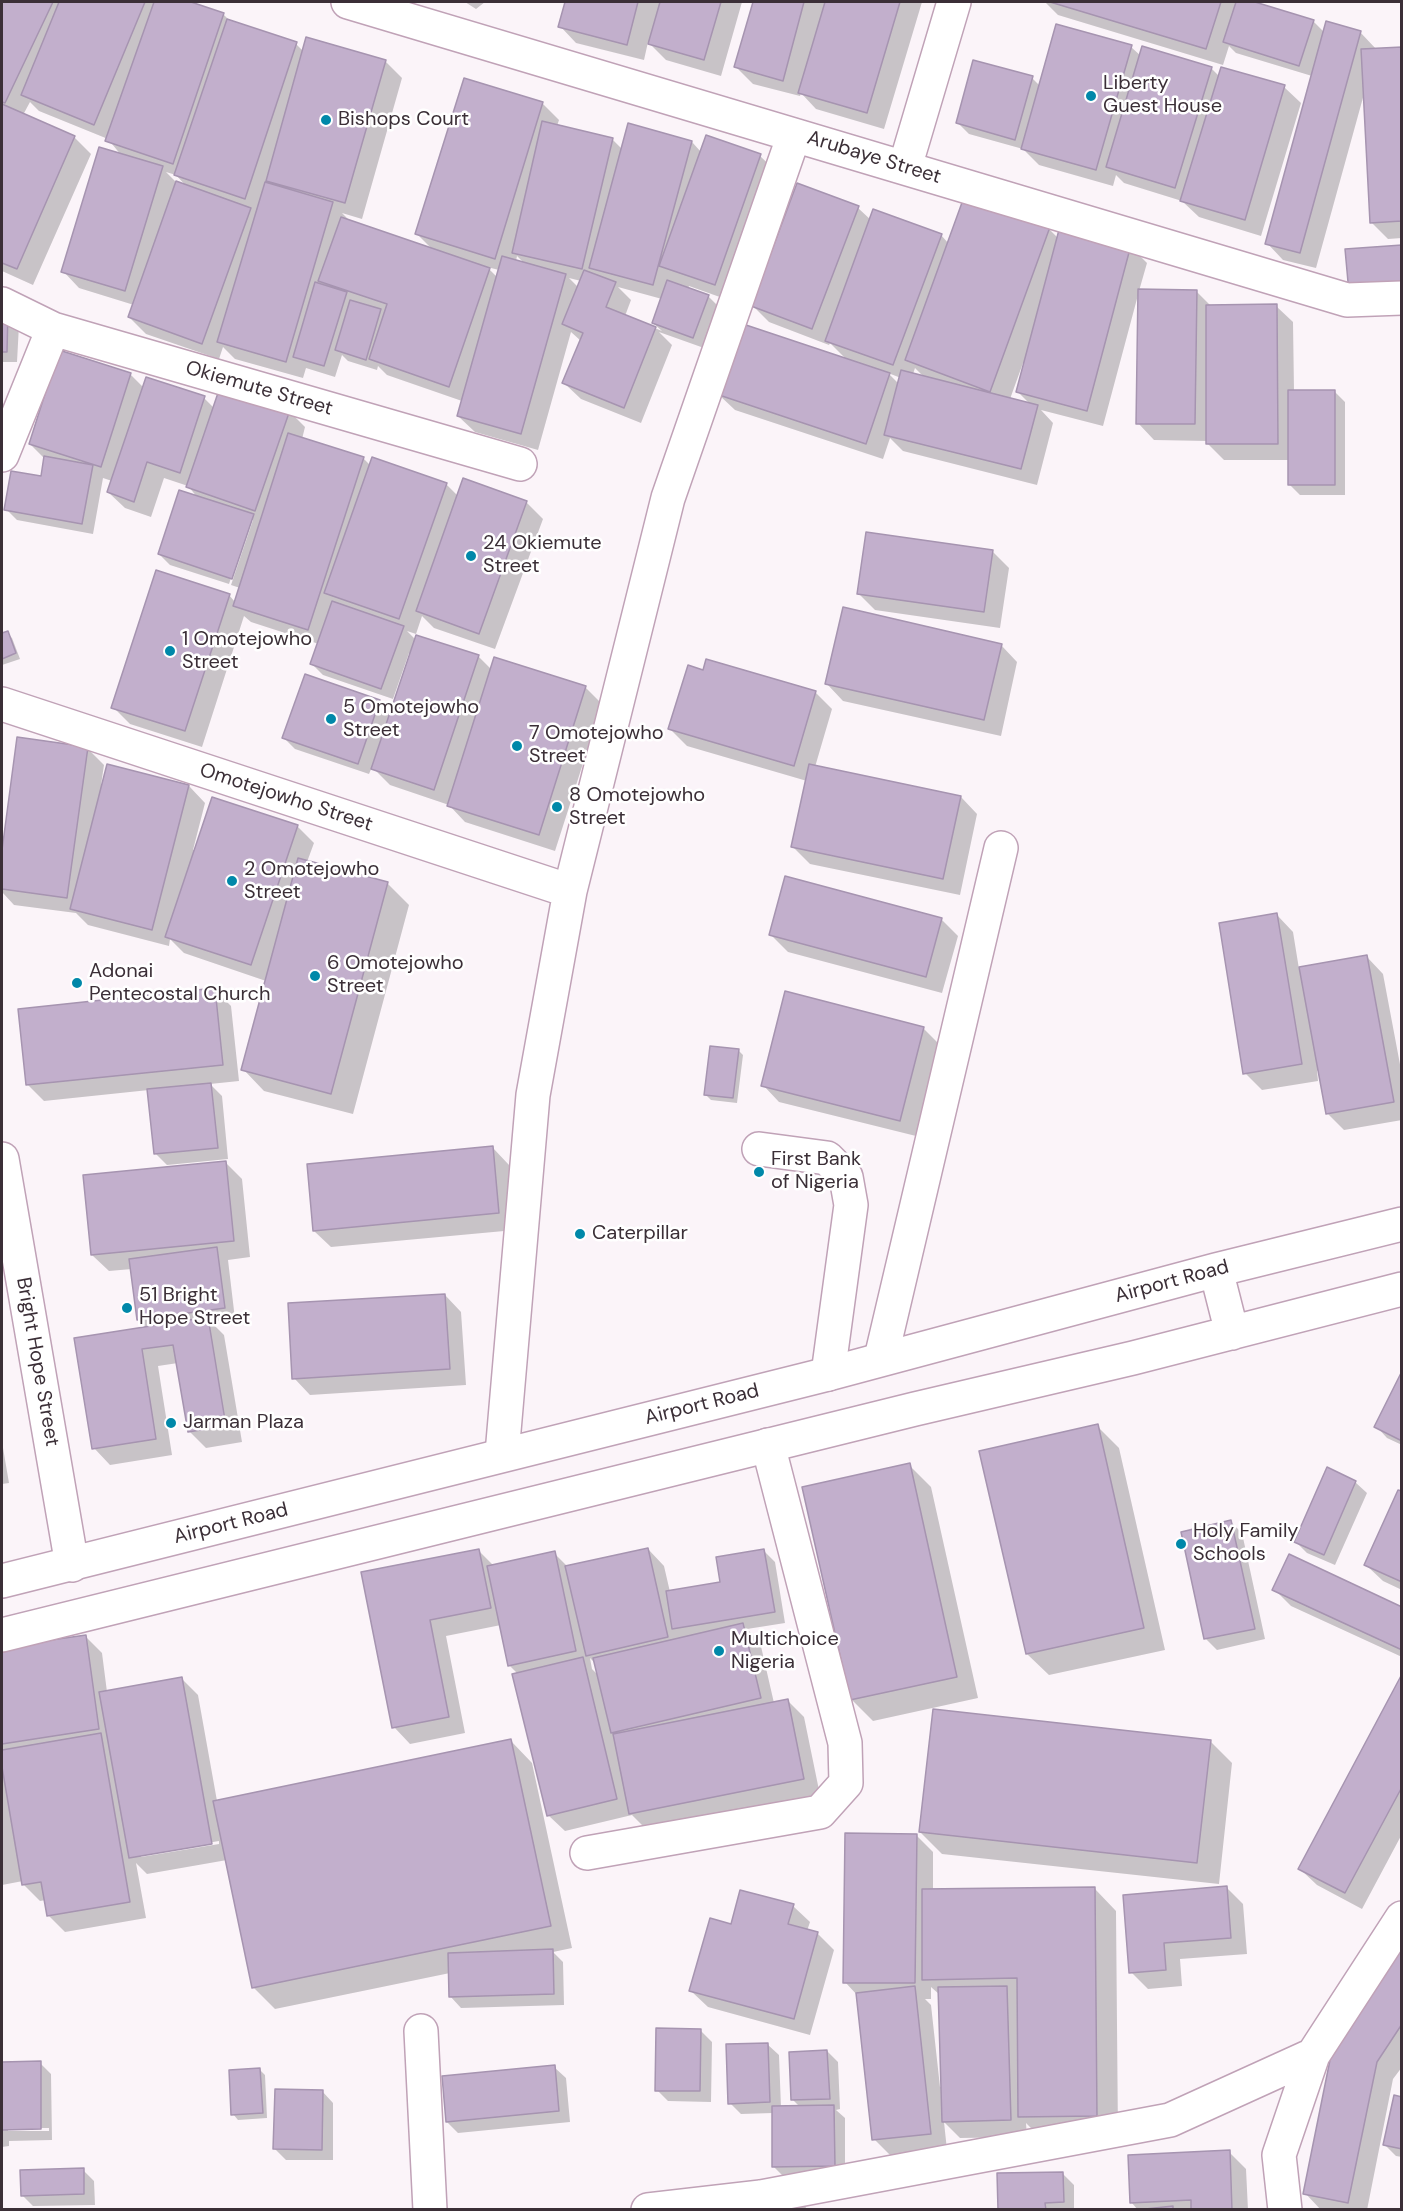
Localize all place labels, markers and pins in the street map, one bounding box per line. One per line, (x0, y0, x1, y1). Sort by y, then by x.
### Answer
place label: Liberty Guest House (1103, 72, 1222, 119)
marker: Liberty Guest House (1084, 89, 1098, 103)
place label: Bishops Court (338, 108, 469, 132)
marker: Bishops Court (319, 113, 333, 127)
place label: 24 Okiemute Street (483, 532, 602, 579)
marker: 24 Okiemute Street (464, 549, 478, 563)
place label: 1 Omotejowho Street (182, 628, 312, 675)
marker: 1 Omotejowho Street (163, 644, 177, 658)
place label: 5 Omotejowho Street (343, 696, 479, 743)
marker: 5 Omotejowho Street (324, 712, 338, 726)
place label: 7 Omotejowho Street (529, 722, 664, 769)
marker: 7 Omotejowho Street (510, 739, 524, 753)
place label: 8 Omotejowho Street (569, 784, 705, 831)
marker: 8 Omotejowho Street (550, 800, 564, 814)
place label: 2 Omotejowho Street (244, 858, 379, 905)
marker: 2 Omotejowho Street (225, 874, 239, 888)
place label: 6 Omotejowho Street (327, 952, 464, 999)
place label: Adonai Pentecostal Church (89, 960, 270, 1007)
marker: 6 Omotejowho Street (308, 969, 322, 983)
marker: Adonai Pentecostal Church (70, 976, 84, 990)
place label: First Bank of Nigeria (771, 1148, 861, 1195)
marker: First Bank of Nigeria (752, 1165, 766, 1179)
place label: Caterpillar (592, 1222, 688, 1246)
marker: Caterpillar (573, 1227, 587, 1241)
place label: 51 Bright Hope Street (139, 1284, 250, 1331)
marker: 51 Bright Hope Street (120, 1301, 134, 1315)
place label: Jarman Plaza (183, 1411, 304, 1435)
marker: Jarman Plaza (164, 1416, 178, 1430)
place label: Holy Family Schools (1193, 1520, 1298, 1567)
marker: Holy Family Schools (1174, 1537, 1188, 1551)
place label: Multichoice Nigeria (731, 1628, 839, 1675)
marker: Multichoice Nigeria (712, 1644, 726, 1658)

